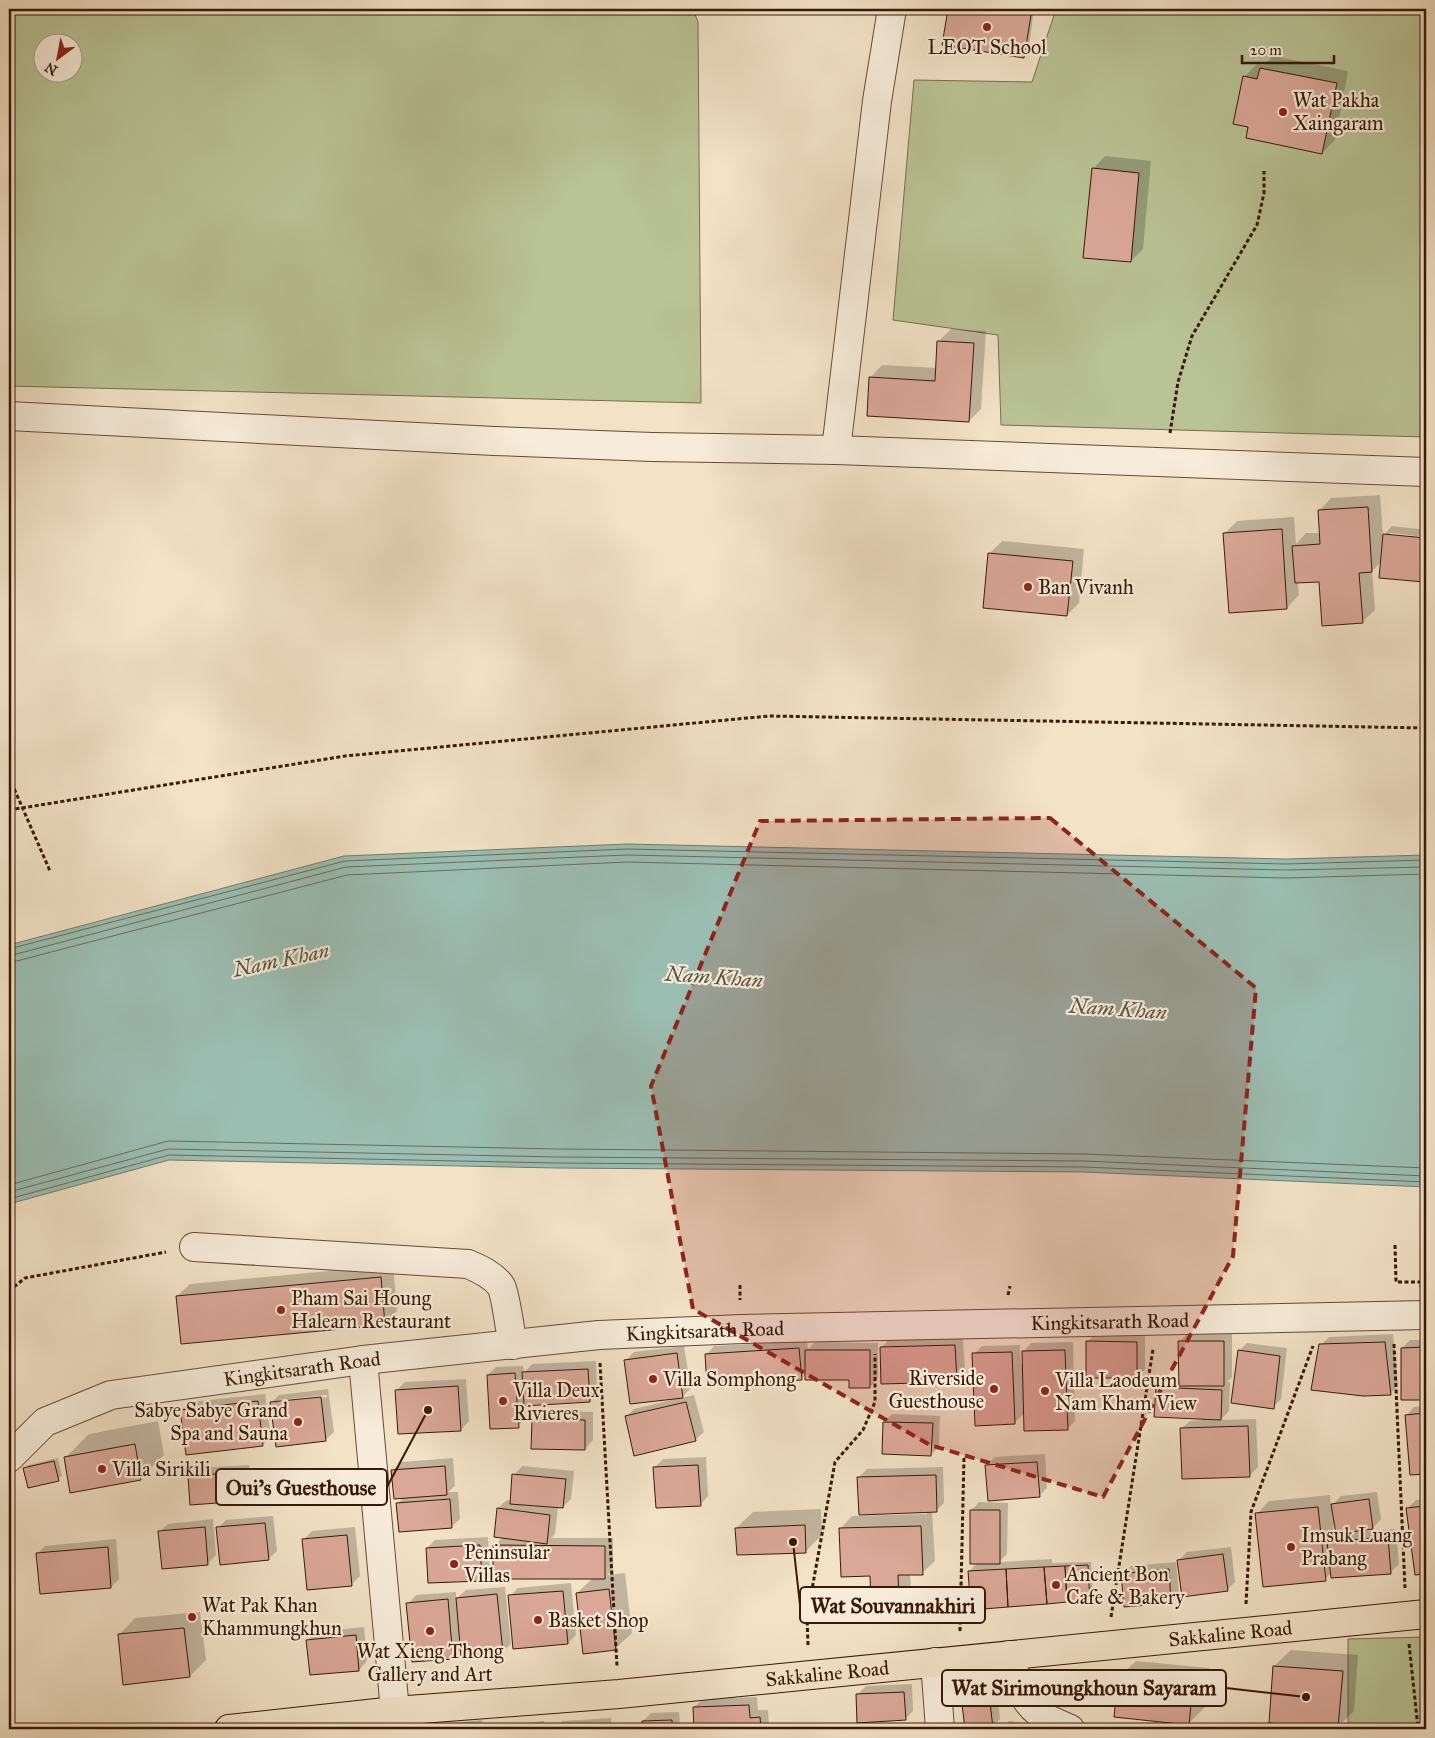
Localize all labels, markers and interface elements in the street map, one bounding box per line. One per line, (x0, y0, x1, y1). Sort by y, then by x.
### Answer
marker: LEOT School (981, 21, 993, 33)
north arrow (32, 32, 82, 82)
scale bar (1242, 32, 1335, 64)
place label: LEOT School (927, 35, 1047, 59)
text: 20 m (1250, 41, 1282, 59)
text: N (42, 58, 61, 79)
place label: Wat Pakha Xaingaram (1293, 88, 1384, 136)
marker: Wat Pakha Xaingaram (1277, 106, 1289, 118)
place label: Ban Vivanh (1038, 575, 1134, 599)
marker: Ban Vivanh (1022, 581, 1034, 593)
water label: Nam Khan (230, 937, 332, 983)
water label: Nam Khan (663, 961, 764, 993)
water label: Nam Khan (1067, 993, 1168, 1025)
place label: Pham Sai Houng Halearn Restaurant (291, 1286, 451, 1333)
marker: Pham Sai Houng Halearn Restaurant (275, 1304, 287, 1316)
street label: Kingkitsarath Road (1030, 1308, 1189, 1335)
street label: Kingkitsarath Road (625, 1316, 784, 1346)
street label: Kingkitsarath Road (222, 1346, 382, 1391)
place label: Riverside Guesthouse (888, 1366, 984, 1413)
place label: Villa Somphong (662, 1367, 796, 1392)
place label: Villa Laodeum Nam Kham View (1054, 1368, 1198, 1415)
marker: Villa Somphong (647, 1373, 659, 1385)
place label: Villa Deux Rivieres (512, 1378, 600, 1425)
marker: Riverside Guesthouse (988, 1383, 1000, 1395)
marker: Villa Laodeum Nam Kham View (1039, 1385, 1051, 1397)
marker: Villa Deux Rivieres (497, 1395, 509, 1407)
place label: Sabye Sabye Grand Spa and Sauna (134, 1398, 289, 1445)
marker: Sabye Sabye Grand Spa and Sauna (292, 1416, 304, 1428)
place label: Villa Sirikili (111, 1457, 211, 1481)
marker: Villa Sirikili (96, 1463, 108, 1475)
callout: Oui's Guesthouse (216, 1469, 387, 1505)
text: Oui's Guesthouse (226, 1475, 377, 1501)
place label: Imsuk Luang Prabang (1301, 1523, 1413, 1571)
place label: Peninsular Villas (463, 1540, 550, 1587)
marker: Imsuk Luang Prabang (1285, 1541, 1297, 1553)
marker: Peninsular Villas (448, 1558, 460, 1570)
place label: Ancient Bon Cafe & Bakery (1065, 1562, 1185, 1609)
marker: Ancient Bon Cafe & Bakery (1050, 1579, 1062, 1591)
callout: Wat Souvannakhiri (800, 1587, 985, 1623)
place label: Wat Pak Khan Khammungkhun (202, 1593, 342, 1641)
text: Wat Souvannakhiri (810, 1593, 976, 1619)
place label: Basket Shop (548, 1608, 649, 1632)
marker: Wat Pak Khan Khammungkhun (186, 1611, 198, 1623)
marker: Basket Shop (532, 1614, 544, 1626)
street label: Sakkaline Road (1167, 1615, 1293, 1651)
marker: Wat Xieng Thong Gallery and Art (424, 1625, 436, 1637)
place label: Wat Xieng Thong Gallery and Art (357, 1639, 504, 1686)
street label: Sakkaline Road (764, 1655, 890, 1691)
callout: Wat Sirimoungkhoun Sayaram (942, 1670, 1226, 1706)
text: Wat Sirimoungkhoun Sayaram (952, 1675, 1217, 1701)

